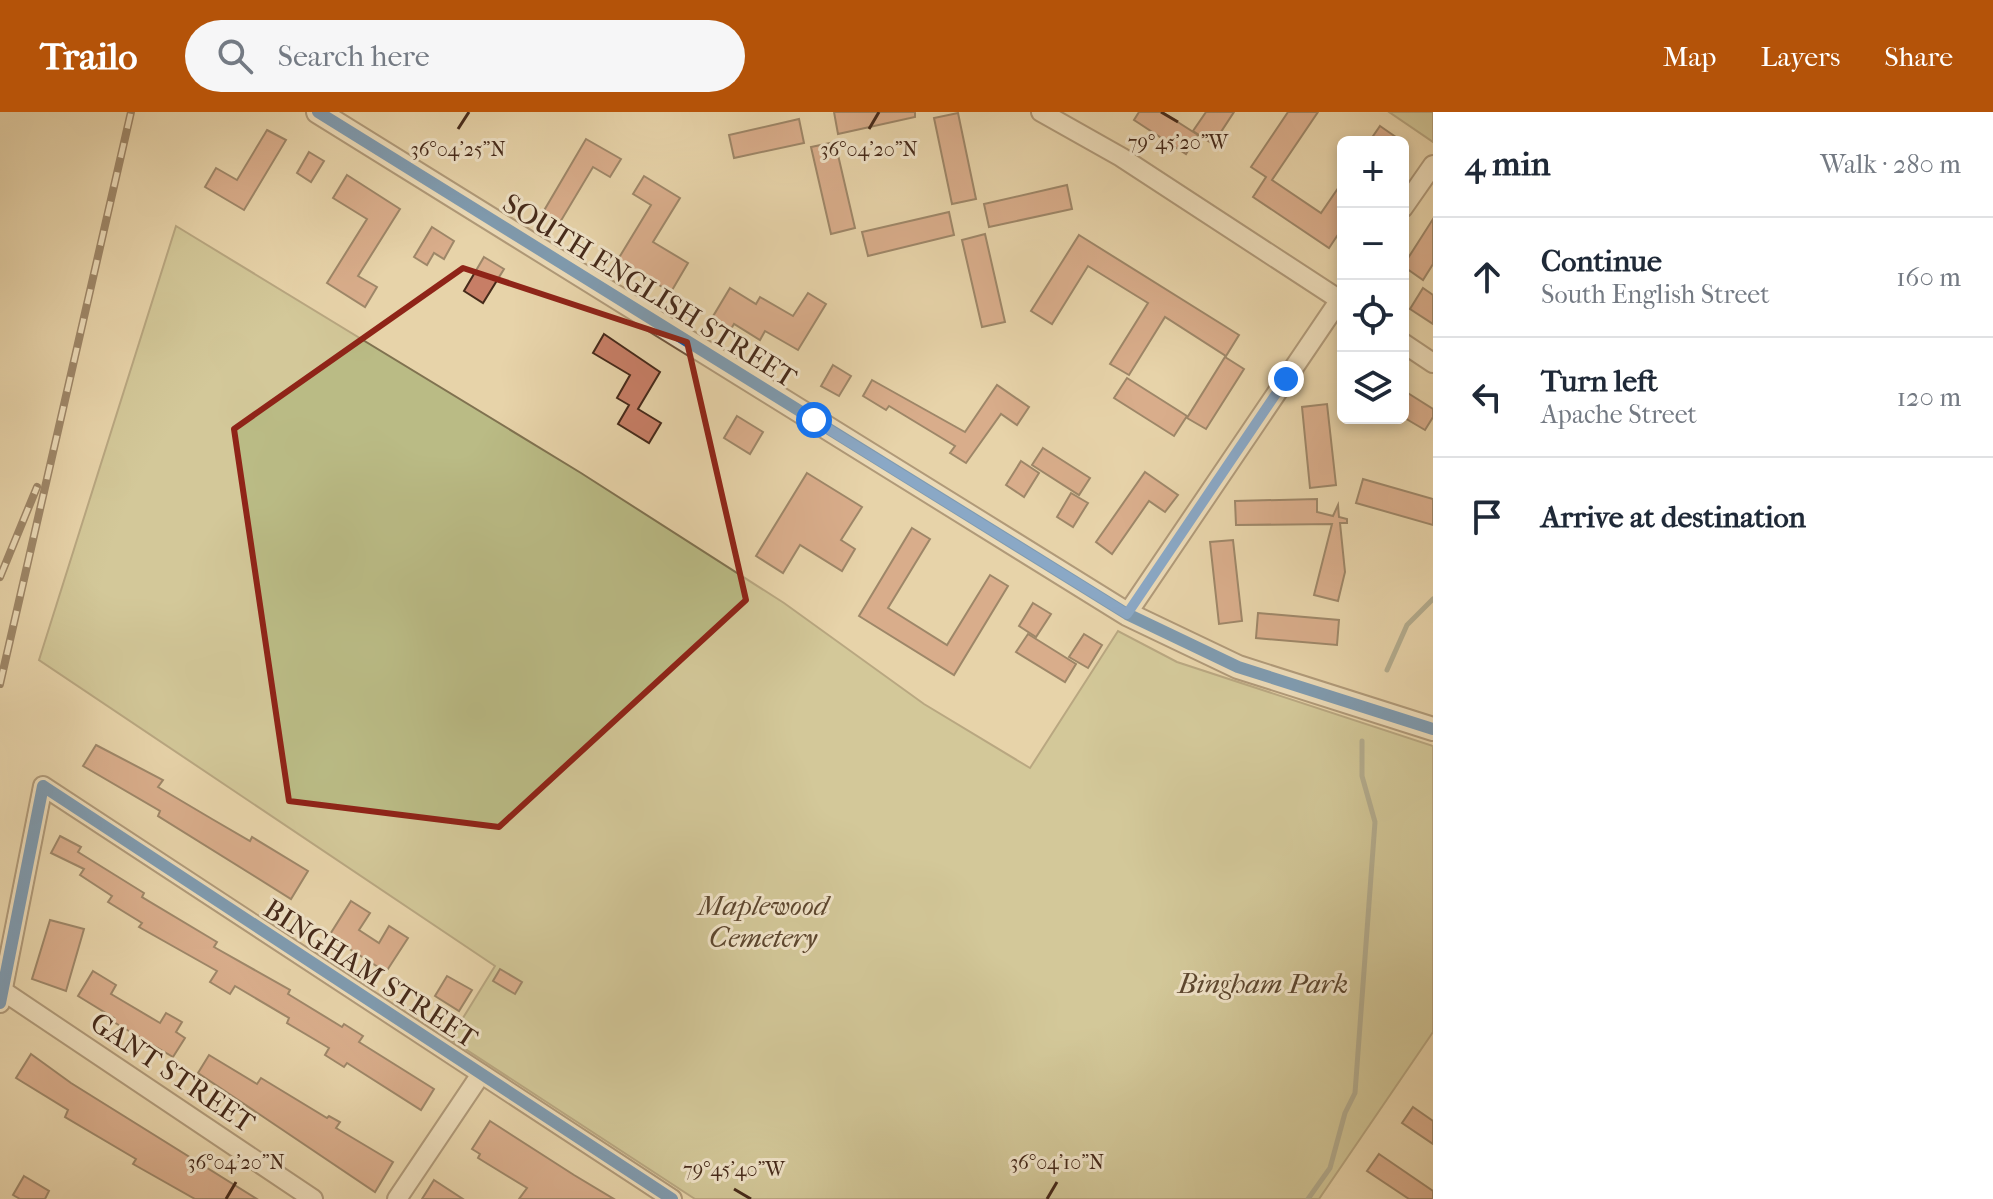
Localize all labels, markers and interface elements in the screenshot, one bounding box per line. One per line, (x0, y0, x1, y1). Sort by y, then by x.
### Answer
search box (185, 20, 745, 92)
text: Trailo (40, 34, 137, 79)
icon: search (213, 34, 257, 78)
text: Search here (277, 39, 430, 74)
text: Map (1663, 40, 1716, 73)
text: Layers (1760, 40, 1840, 73)
text: Share (1884, 40, 1953, 73)
text: 79°45'20"W (1128, 131, 1230, 154)
map controls (1337, 136, 1409, 424)
button: + (1337, 136, 1409, 208)
text: 36°04'25"N (410, 138, 506, 161)
text: 36°04'20"N (820, 138, 918, 161)
text: 4 min (1465, 144, 1550, 184)
text: Walk · 280 m (1820, 149, 1961, 180)
street label: SOUTH ENGLISH STREET (497, 186, 804, 395)
button: − (1337, 208, 1409, 280)
text: Continue (1541, 244, 1662, 279)
icon: ahead (1465, 255, 1509, 299)
text: 160 m (1896, 262, 1961, 293)
text: South English Street (1541, 279, 1769, 310)
button: locate (1337, 280, 1409, 352)
button: layers (1337, 352, 1409, 424)
route end (1268, 361, 1304, 397)
text: Turn left (1541, 364, 1658, 399)
icon: left (1465, 375, 1509, 419)
text: 120 m (1897, 382, 1961, 413)
text: Apache Street (1541, 399, 1697, 430)
route start (796, 402, 832, 438)
icon: arrive (1465, 495, 1509, 539)
text: Arrive at destination (1541, 500, 1806, 535)
park label: Maplewood Cemetery (696, 889, 832, 954)
street label: BINGHAM STREET (258, 892, 485, 1055)
park label: Bingham Park (1176, 967, 1348, 1000)
street label: GANT STREET (84, 1005, 262, 1140)
text: 36°04'20"N (187, 1151, 285, 1174)
text: 36°04'10"N (1010, 1151, 1104, 1174)
text: 79°45'40"W (683, 1158, 786, 1181)

